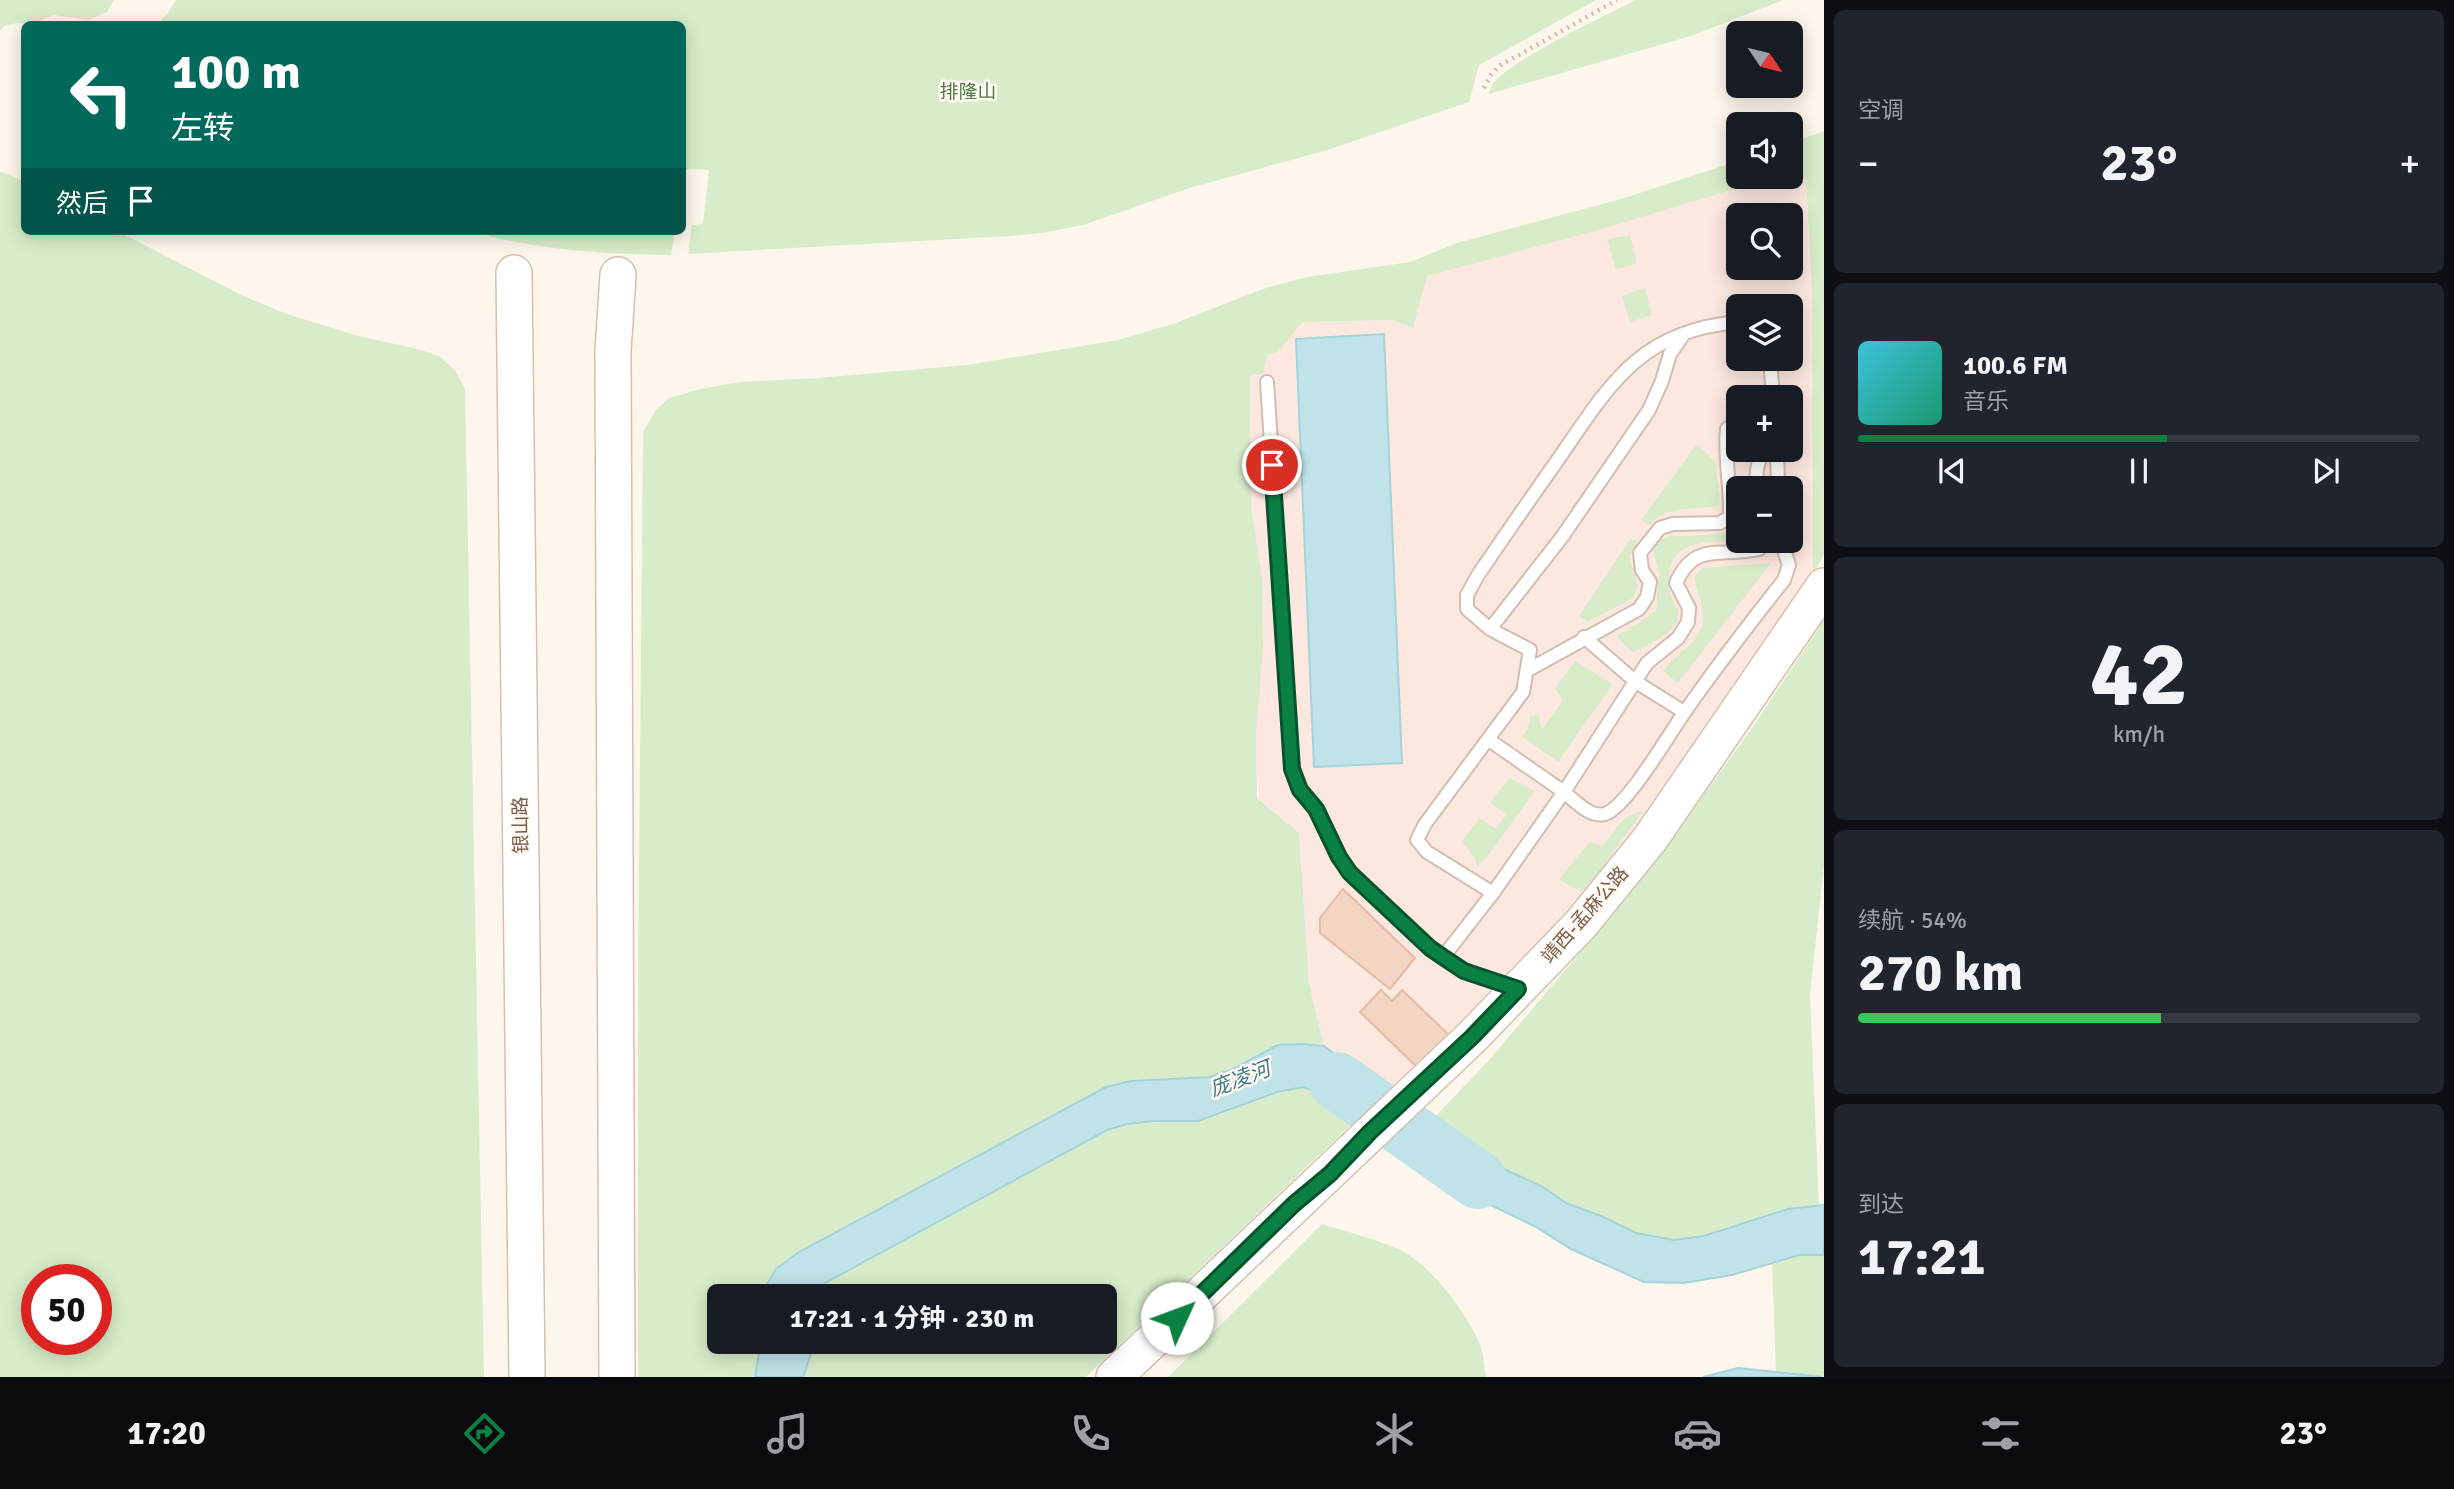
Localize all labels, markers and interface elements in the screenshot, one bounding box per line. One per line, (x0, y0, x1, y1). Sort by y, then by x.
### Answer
north arrow (1726, 21, 1802, 98)
map controls (1726, 21, 1803, 553)
text: 100 m (171, 42, 301, 102)
icon: left (56, 49, 147, 140)
park label: 排隆山 (939, 80, 997, 104)
text: 空调 (1858, 96, 1904, 125)
text: 左转 (171, 109, 235, 148)
button: sound (1726, 112, 1803, 189)
text: 23° (2101, 131, 2177, 195)
text: − (1858, 140, 1879, 187)
text: + (2399, 140, 2420, 187)
icon: arrive (122, 182, 160, 220)
text: 然后 (56, 188, 108, 220)
button: search (1726, 203, 1803, 280)
button: layers (1726, 294, 1803, 371)
text: 100.6 FM (1963, 350, 2068, 382)
button: + (1726, 385, 1803, 462)
text: 音乐 (1963, 387, 2009, 416)
pin (1242, 435, 1302, 495)
icon: arrive (1253, 446, 1291, 484)
icon: previous (1933, 452, 1971, 490)
icon: pause (2120, 452, 2158, 490)
icon: next (2307, 452, 2345, 490)
button: − (1726, 476, 1803, 553)
text: 42 (2090, 618, 2188, 731)
text: km/h (2113, 720, 2165, 749)
street label: 银山路 (509, 796, 533, 854)
street label: 靖西-孟麻公路 (1536, 862, 1634, 968)
text: 续航 · 54% (1858, 906, 1967, 935)
text: 270 km (1858, 941, 2023, 1005)
water label: 庞凌河 (1206, 1054, 1278, 1102)
text: 到达 (1858, 1190, 1904, 1219)
text: 17:21 (1858, 1225, 1986, 1289)
speed limit sign: 50 (21, 1264, 112, 1355)
position arrow (1140, 1281, 1214, 1355)
text: 17:21 · 1 分钟 · 230 m (790, 1303, 1034, 1335)
icon: directions (460, 1409, 509, 1458)
icon: music (763, 1409, 812, 1458)
icon: phone (1066, 1409, 1115, 1458)
icon: climate (1370, 1409, 1419, 1458)
icon: car (1673, 1409, 1722, 1458)
icon: filters (1976, 1409, 2025, 1458)
text: 17:20 (127, 1414, 206, 1453)
text: 23° (2279, 1414, 2327, 1453)

